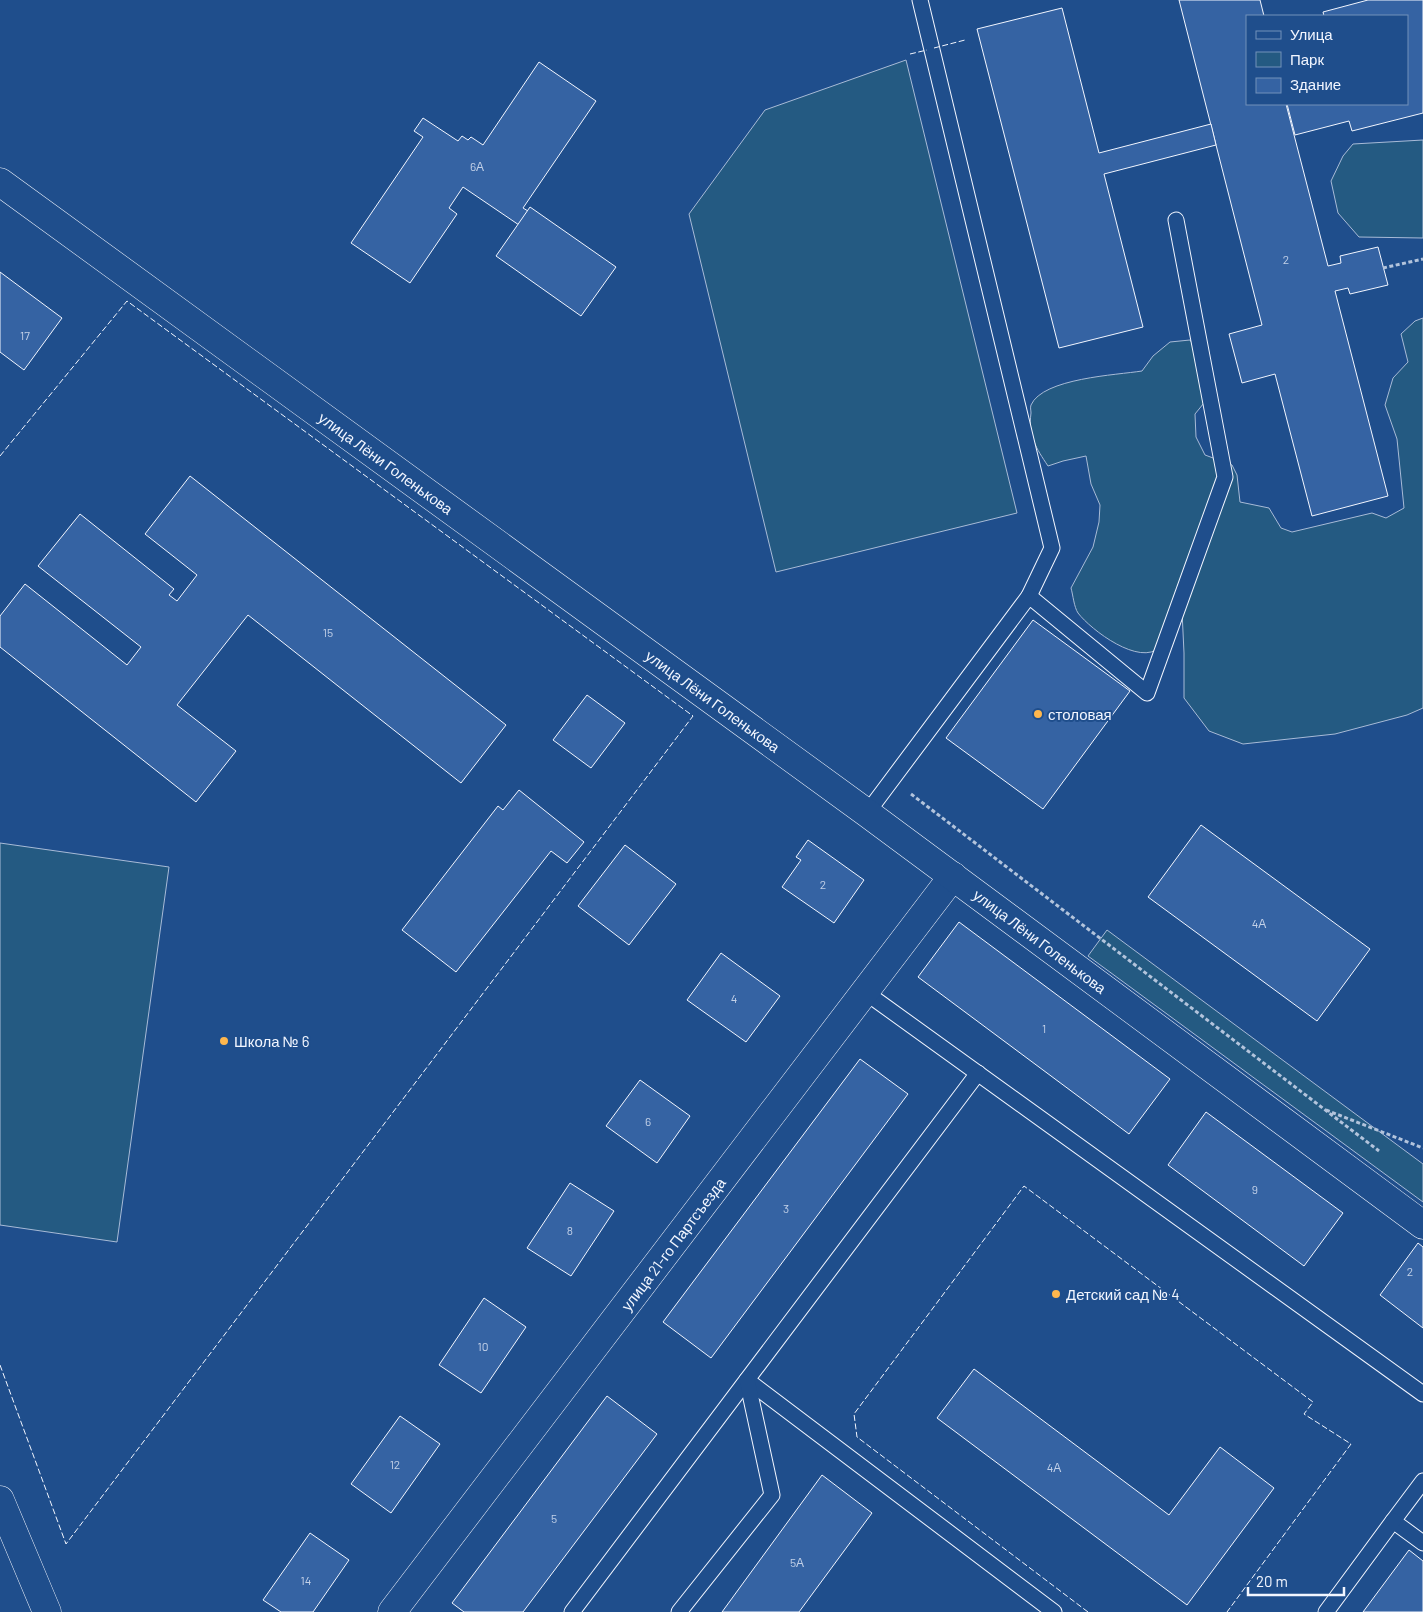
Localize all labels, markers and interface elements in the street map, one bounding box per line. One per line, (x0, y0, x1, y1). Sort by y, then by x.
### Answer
legend (1246, 15, 1408, 105)
text: Улица (1290, 25, 1333, 43)
text: Парк (1290, 50, 1324, 68)
text: Здание (1290, 75, 1341, 93)
house number: 6А (470, 159, 484, 173)
house number: 2 (1283, 252, 1289, 266)
house number: 17 (20, 328, 30, 342)
street label: улица Лёни Голенькова (315, 408, 457, 518)
house number: 15 (323, 625, 333, 639)
street label: улица Лёни Голенькова (642, 646, 784, 756)
place label: столовая (1048, 705, 1112, 723)
marker: столовая (1032, 708, 1044, 720)
house number: 2 (820, 877, 826, 891)
street label: улица Лёни Голенькова (970, 885, 1110, 997)
house number: 4А (1252, 916, 1266, 930)
house number: 4 (731, 991, 737, 1005)
house number: 1 (1042, 1021, 1046, 1035)
place label: Школа № 6 (234, 1032, 309, 1050)
marker: Школа № 6 (218, 1035, 230, 1047)
house number: 6 (645, 1114, 651, 1128)
street label: улица 21-го Партсъезда (617, 1173, 729, 1314)
house number: 9 (1252, 1182, 1258, 1196)
house number: 3 (783, 1201, 789, 1215)
house number: 8 (567, 1223, 573, 1237)
house number: 2 (1407, 1264, 1413, 1278)
place label: Детский сад № 4 (1066, 1285, 1179, 1303)
marker: Детский сад № 4 (1050, 1288, 1062, 1300)
house number: 10 (478, 1339, 488, 1353)
house number: 12 (390, 1457, 400, 1471)
house number: 4А (1047, 1460, 1061, 1474)
house number: 5 (551, 1511, 557, 1525)
house number: 5А (790, 1555, 804, 1569)
scale bar (1248, 1564, 1344, 1596)
text: 20 m (1256, 1572, 1288, 1590)
house number: 14 (301, 1573, 311, 1587)

